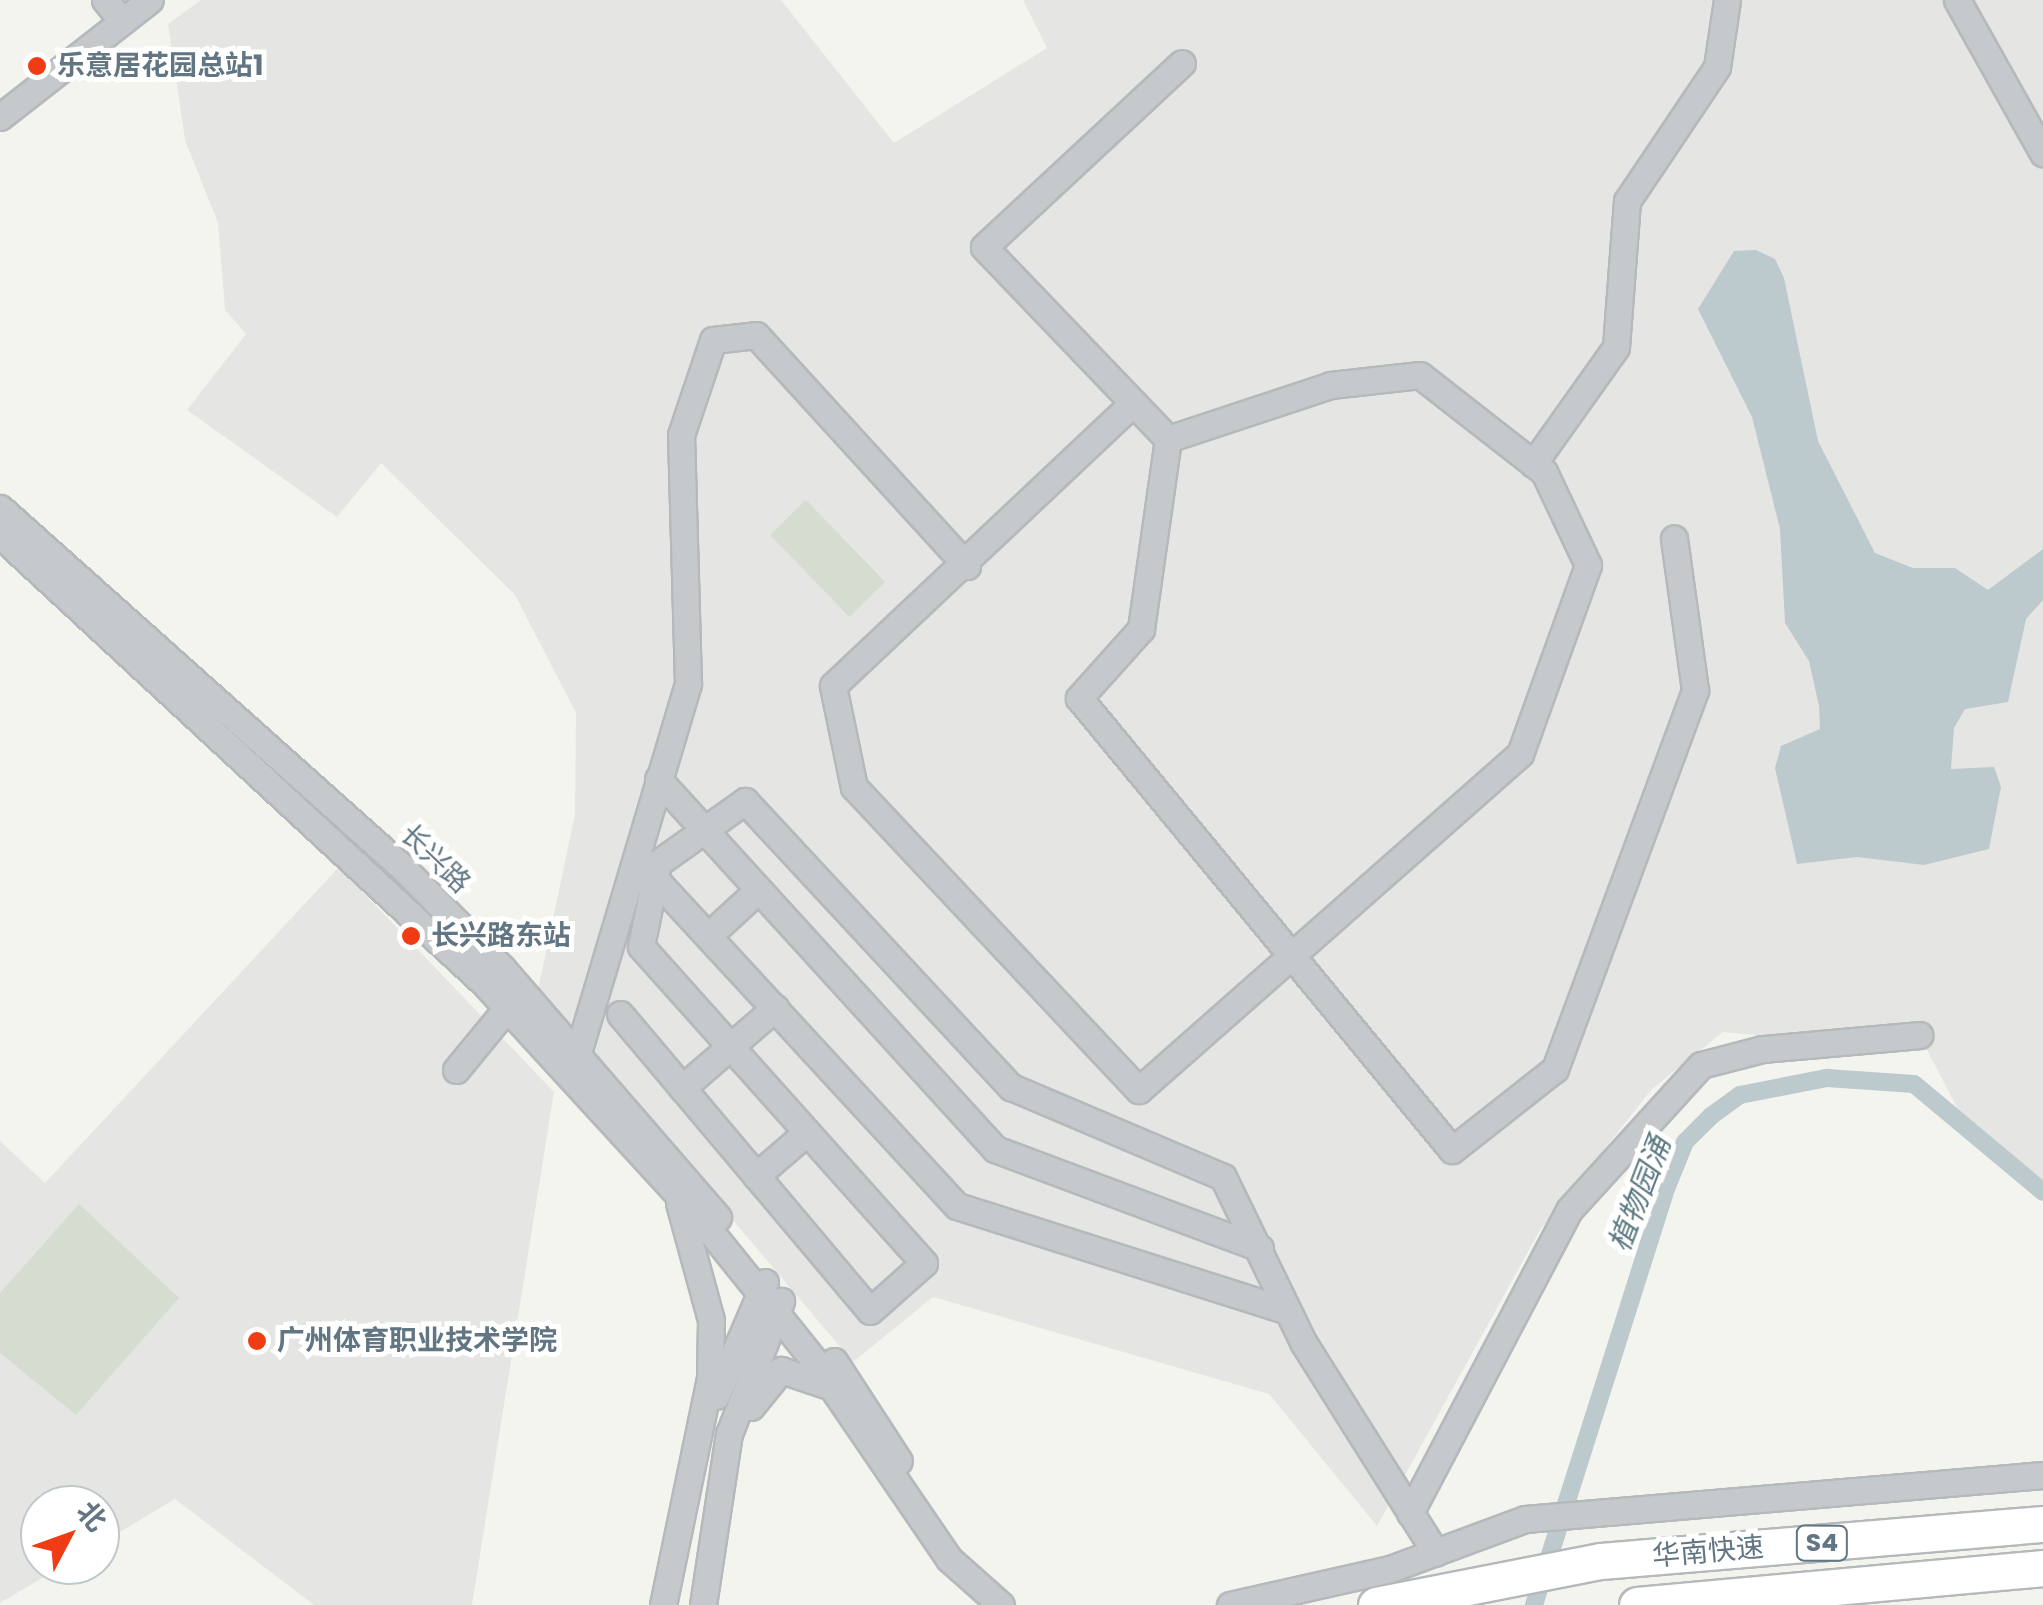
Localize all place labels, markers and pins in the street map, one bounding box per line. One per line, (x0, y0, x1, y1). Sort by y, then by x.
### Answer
place label: 乐意居花园总站1 (57, 49, 264, 83)
marker: 乐意居花园总站1 (26, 55, 48, 77)
place label: 长兴路东站 (431, 919, 571, 953)
marker: 长兴路东站 (400, 925, 422, 947)
place label: 广州体育职业技术学院 (277, 1324, 557, 1358)
marker: 广州体育职业技术学院 (246, 1330, 268, 1352)

